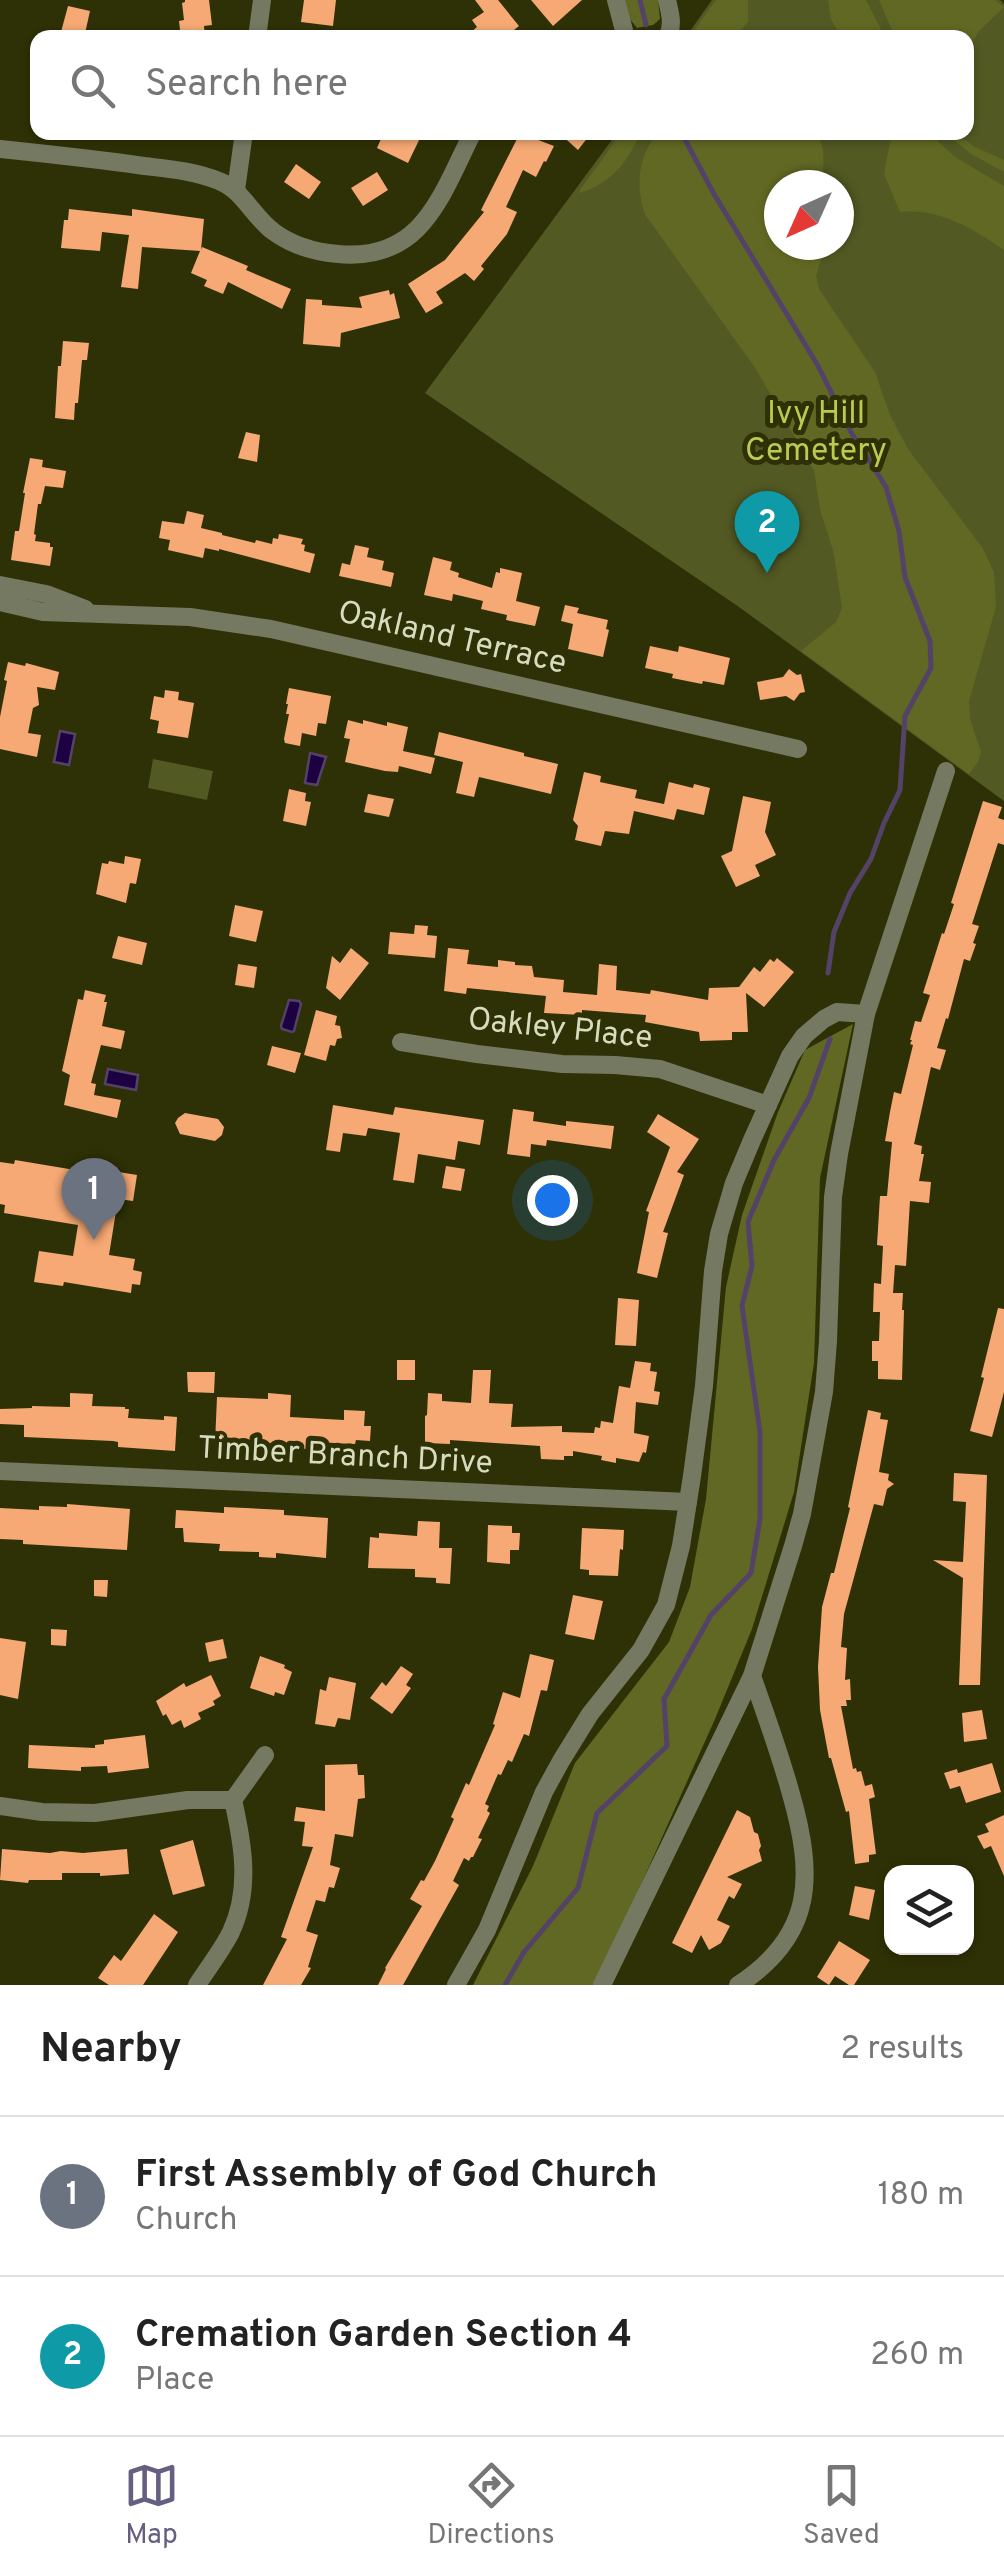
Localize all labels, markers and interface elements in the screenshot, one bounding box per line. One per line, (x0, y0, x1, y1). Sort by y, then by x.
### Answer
search box (30, 30, 974, 140)
icon: search (65, 58, 120, 113)
text: Search here (145, 61, 348, 110)
north arrow (764, 170, 854, 260)
park label: Ivy Hill Cemetery (745, 395, 887, 472)
pin: 2 (734, 490, 800, 573)
street label: Oakland Terrace (334, 593, 570, 685)
street label: Oakley Place (466, 1000, 654, 1060)
pin: 1 (62, 1158, 126, 1240)
your location (527, 1175, 578, 1226)
street label: Timber Branch Drive (196, 1429, 494, 1485)
map controls (884, 1865, 974, 1955)
button: layers (884, 1865, 974, 1955)
text: Nearby (40, 2024, 182, 2077)
text: 2 results (840, 2030, 964, 2070)
text: First Assembly of God Church (135, 2152, 657, 2201)
text: 1 (66, 2176, 79, 2216)
text: 180 m (878, 2176, 964, 2216)
text: Church (135, 2201, 238, 2241)
text: Cremation Garden Section 4 (135, 2312, 632, 2361)
text: 2 (63, 2336, 82, 2376)
text: 260 m (870, 2336, 964, 2376)
text: Place (135, 2361, 214, 2401)
tab: Map (124, 2458, 179, 2554)
tab: Directions (427, 2458, 555, 2554)
tab: Saved (803, 2458, 880, 2554)

